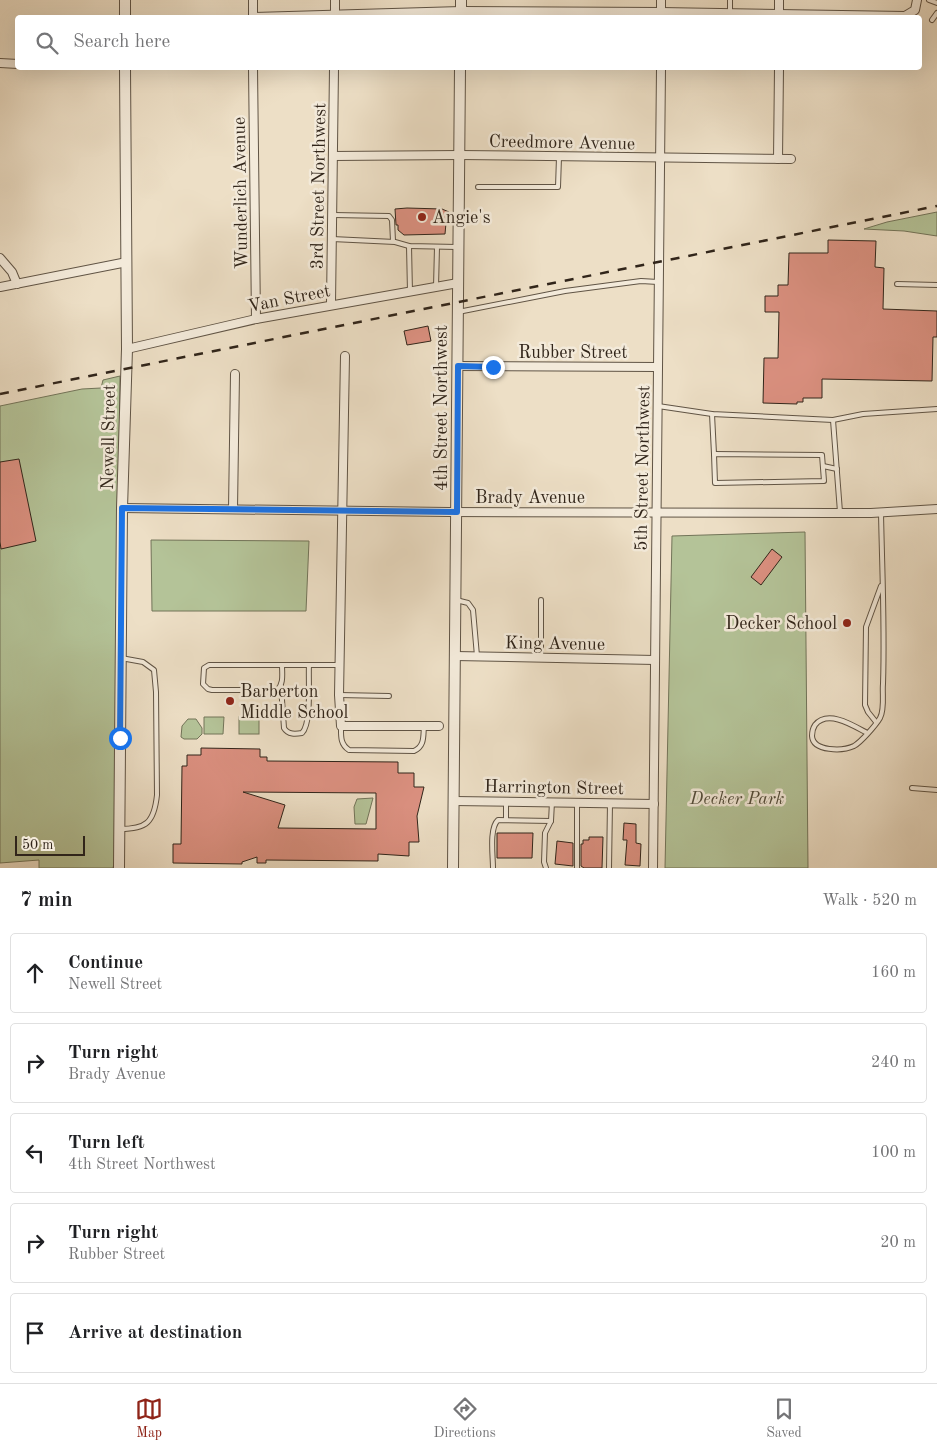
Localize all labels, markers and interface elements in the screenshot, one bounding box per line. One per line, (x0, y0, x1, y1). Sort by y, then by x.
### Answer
search box (15, 15, 922, 70)
icon: search (33, 29, 61, 57)
text: Search here (73, 33, 170, 52)
street label: 3rd Street Northwest (309, 102, 329, 270)
street label: Wunderlich Avenue (231, 117, 251, 269)
street label: Creedmore Avenue (489, 133, 635, 153)
place label: Angie's (432, 209, 491, 227)
marker: Angie's (416, 211, 428, 223)
street label: Van Street (246, 282, 332, 316)
street label: 4th Street Northwest (433, 325, 451, 491)
street label: Rubber Street (518, 344, 628, 362)
route end (482, 356, 505, 379)
street label: Newell Street (99, 384, 119, 490)
street label: 5th Street Northwest (633, 385, 653, 551)
street label: Brady Avenue (475, 489, 585, 507)
place label: Decker School (725, 615, 837, 633)
marker: Decker School (841, 617, 853, 629)
street label: King Avenue (505, 634, 605, 654)
place label: Barberton Middle School (240, 683, 349, 722)
marker: Barberton Middle School (224, 695, 236, 707)
route start (109, 727, 132, 750)
street label: Harrington Street (484, 778, 624, 798)
park label: Decker Park (689, 790, 785, 808)
scale bar (15, 833, 85, 856)
text: 50 m (22, 838, 53, 852)
text: 7 min (20, 890, 73, 911)
text: Walk · 520 m (822, 893, 917, 909)
text: Continue (68, 954, 143, 973)
icon: ahead (21, 959, 49, 987)
text: 160 m (871, 965, 916, 981)
text: Newell Street (68, 977, 162, 993)
text: Turn right (68, 1044, 158, 1063)
icon: right (21, 1049, 49, 1077)
text: 240 m (871, 1055, 916, 1071)
text: Brady Avenue (68, 1067, 166, 1083)
text: Turn left (68, 1134, 145, 1153)
icon: left (21, 1139, 49, 1167)
text: 100 m (871, 1145, 916, 1161)
text: 4th Street Northwest (68, 1157, 216, 1173)
text: Turn right (68, 1224, 158, 1243)
icon: right (21, 1229, 49, 1257)
text: 20 m (880, 1235, 916, 1251)
text: Rubber Street (68, 1247, 165, 1263)
icon: arrive (21, 1319, 49, 1347)
text: Arrive at destination (68, 1324, 242, 1343)
tab: Map (135, 1395, 163, 1442)
tab: Directions (434, 1395, 496, 1442)
tab: Saved (766, 1395, 802, 1442)

